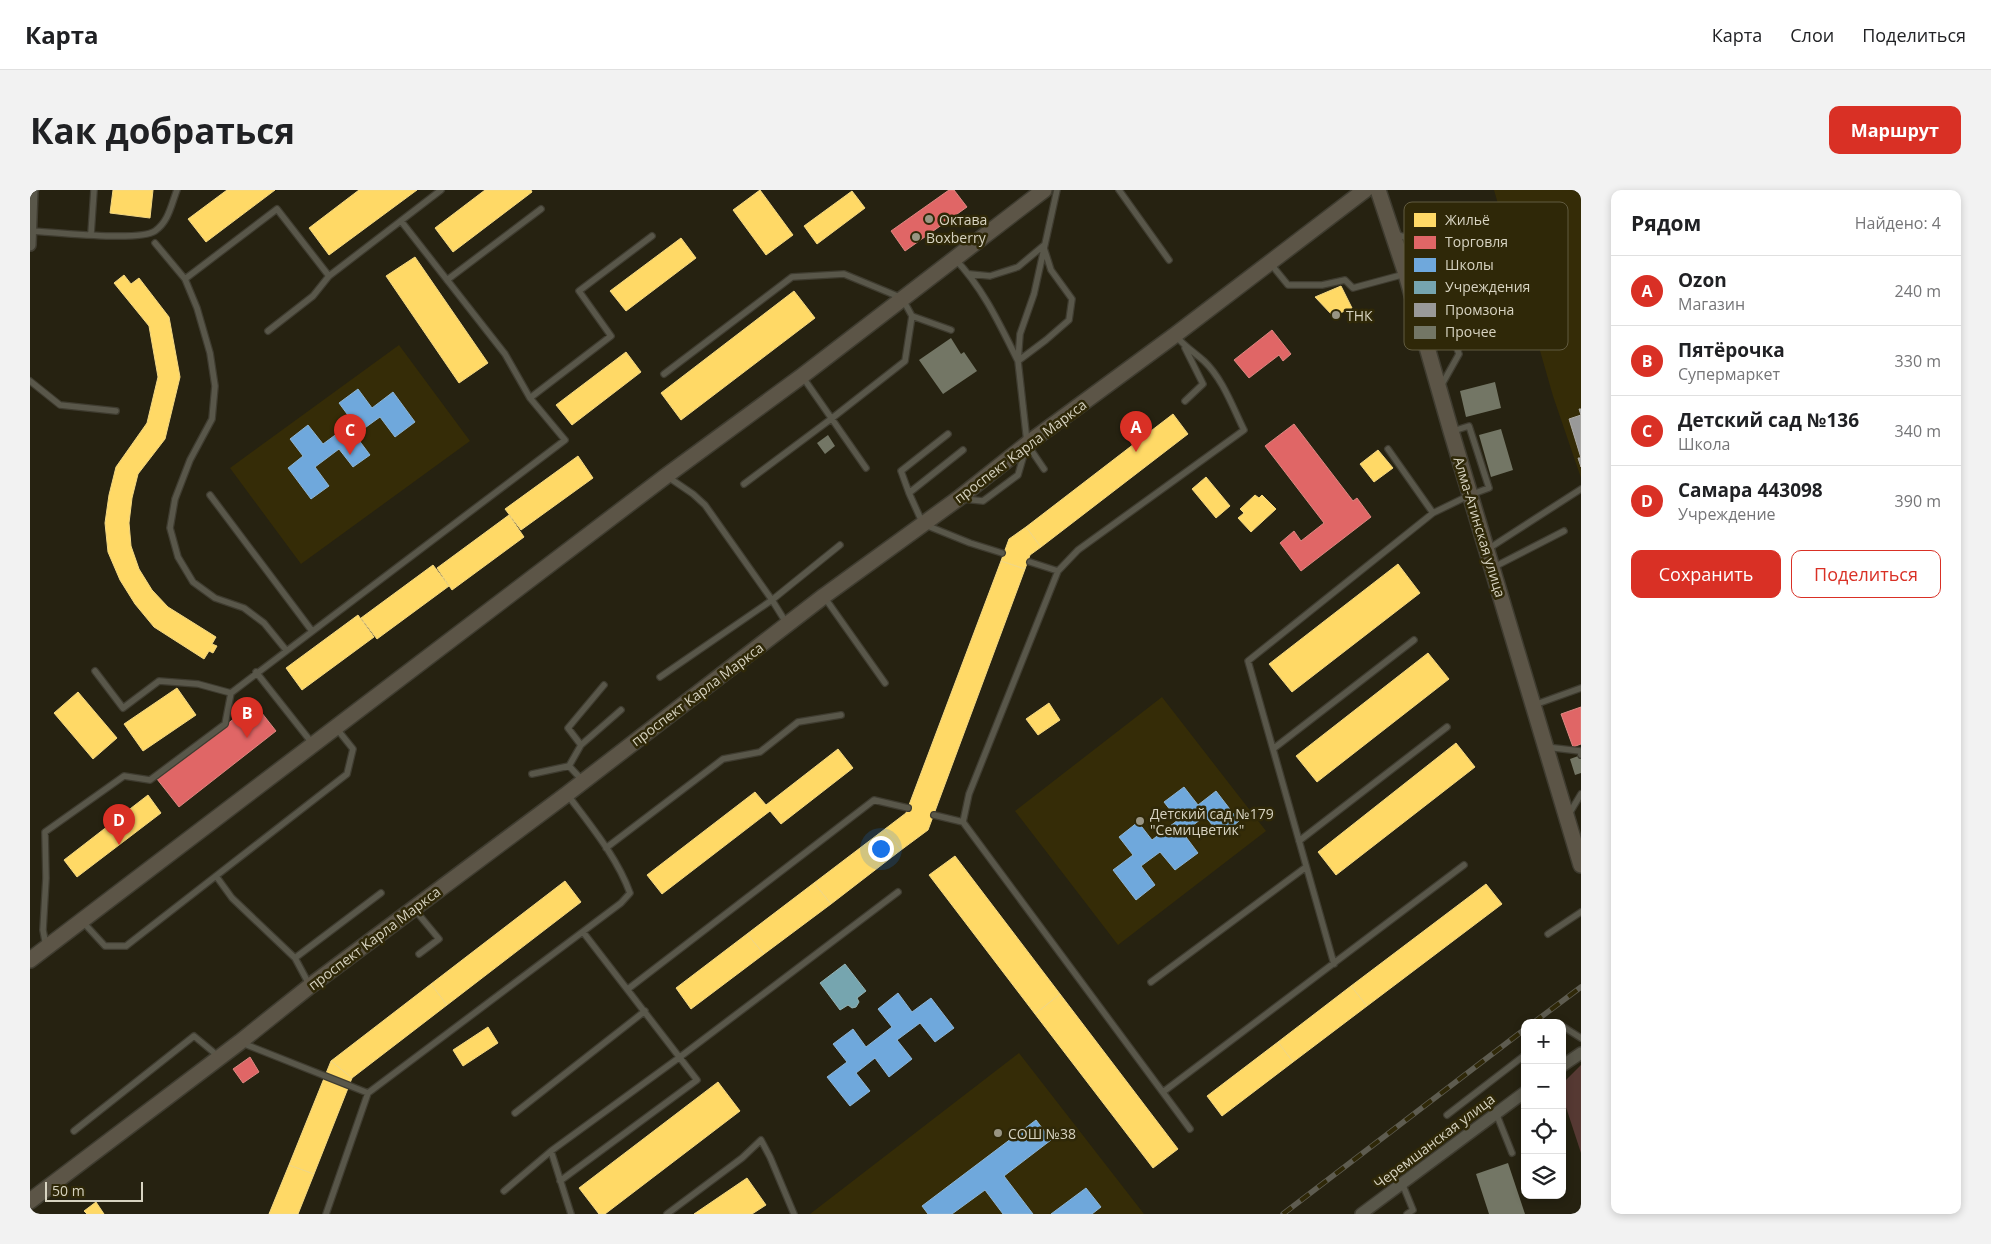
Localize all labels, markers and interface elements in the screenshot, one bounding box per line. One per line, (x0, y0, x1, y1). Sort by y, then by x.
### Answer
text: Карта (25, 18, 99, 51)
text: Карта (1712, 23, 1762, 47)
text: Слои (1790, 23, 1834, 47)
text: Поделиться (1862, 23, 1966, 47)
button: Маршрут (1829, 106, 1961, 154)
text: Как добраться (30, 107, 295, 154)
legend (1404, 202, 1568, 350)
text: Рядом (1631, 209, 1701, 237)
place label: Октава (939, 210, 987, 229)
text: Жильё (1445, 210, 1490, 229)
text: Найдено: 4 (1855, 212, 1941, 234)
marker: Октава (923, 213, 935, 225)
place label: Boxberry (926, 228, 987, 247)
marker: Boxberry (910, 231, 922, 243)
text: Торговля (1445, 232, 1508, 251)
text: Школы (1445, 255, 1494, 274)
text: Ozon (1678, 267, 1727, 293)
text: Учреждения (1445, 277, 1530, 296)
text: A (1641, 280, 1653, 302)
text: 240 m (1895, 280, 1941, 302)
text: Магазин (1678, 293, 1745, 315)
text: Промзона (1445, 300, 1514, 319)
place label: ТНК (1346, 306, 1373, 325)
marker: ТНК (1330, 309, 1342, 321)
text: Прочее (1445, 322, 1497, 341)
text: Пятёрочка (1678, 337, 1785, 363)
text: B (1642, 350, 1652, 372)
text: 330 m (1895, 350, 1941, 372)
text: Супермаркет (1678, 363, 1780, 385)
street label: проспект Карла Маркса (950, 395, 1090, 507)
text: Детский сад №136 (1678, 407, 1859, 433)
pin: A (1120, 411, 1152, 452)
pin: C (334, 414, 366, 455)
text: C (1642, 420, 1652, 442)
text: 340 m (1895, 420, 1941, 442)
text: Школа (1678, 433, 1730, 455)
street label: Алма-Атинская улица (1450, 454, 1510, 600)
text: Самара 443098 (1678, 477, 1823, 503)
text: D (1641, 490, 1653, 512)
text: 390 m (1895, 490, 1941, 512)
text: Учреждение (1678, 503, 1776, 525)
button: Сохранить (1631, 550, 1781, 598)
button: Поделиться (1791, 550, 1941, 598)
street label: проспект Карла Маркса (627, 638, 767, 750)
pin: B (231, 697, 263, 738)
pin: D (103, 804, 135, 845)
place label: Детский сад №179 "Семицветик" (1150, 804, 1274, 839)
marker: Детский сад №179 "Семицветик" (1134, 815, 1146, 827)
your location (868, 836, 894, 862)
street label: проспект Карла Маркса (304, 882, 444, 994)
map controls (1521, 1019, 1566, 1199)
button: + (1521, 1019, 1566, 1064)
button: − (1521, 1064, 1566, 1109)
street label: Черемшанская улица (1370, 1089, 1498, 1193)
button: locate (1521, 1109, 1566, 1154)
place label: СОШ №38 (1008, 1124, 1076, 1143)
marker: СОШ №38 (992, 1127, 1004, 1139)
button: layers (1521, 1154, 1566, 1199)
scale bar (45, 1179, 142, 1202)
text: 50 m (52, 1181, 85, 1200)

